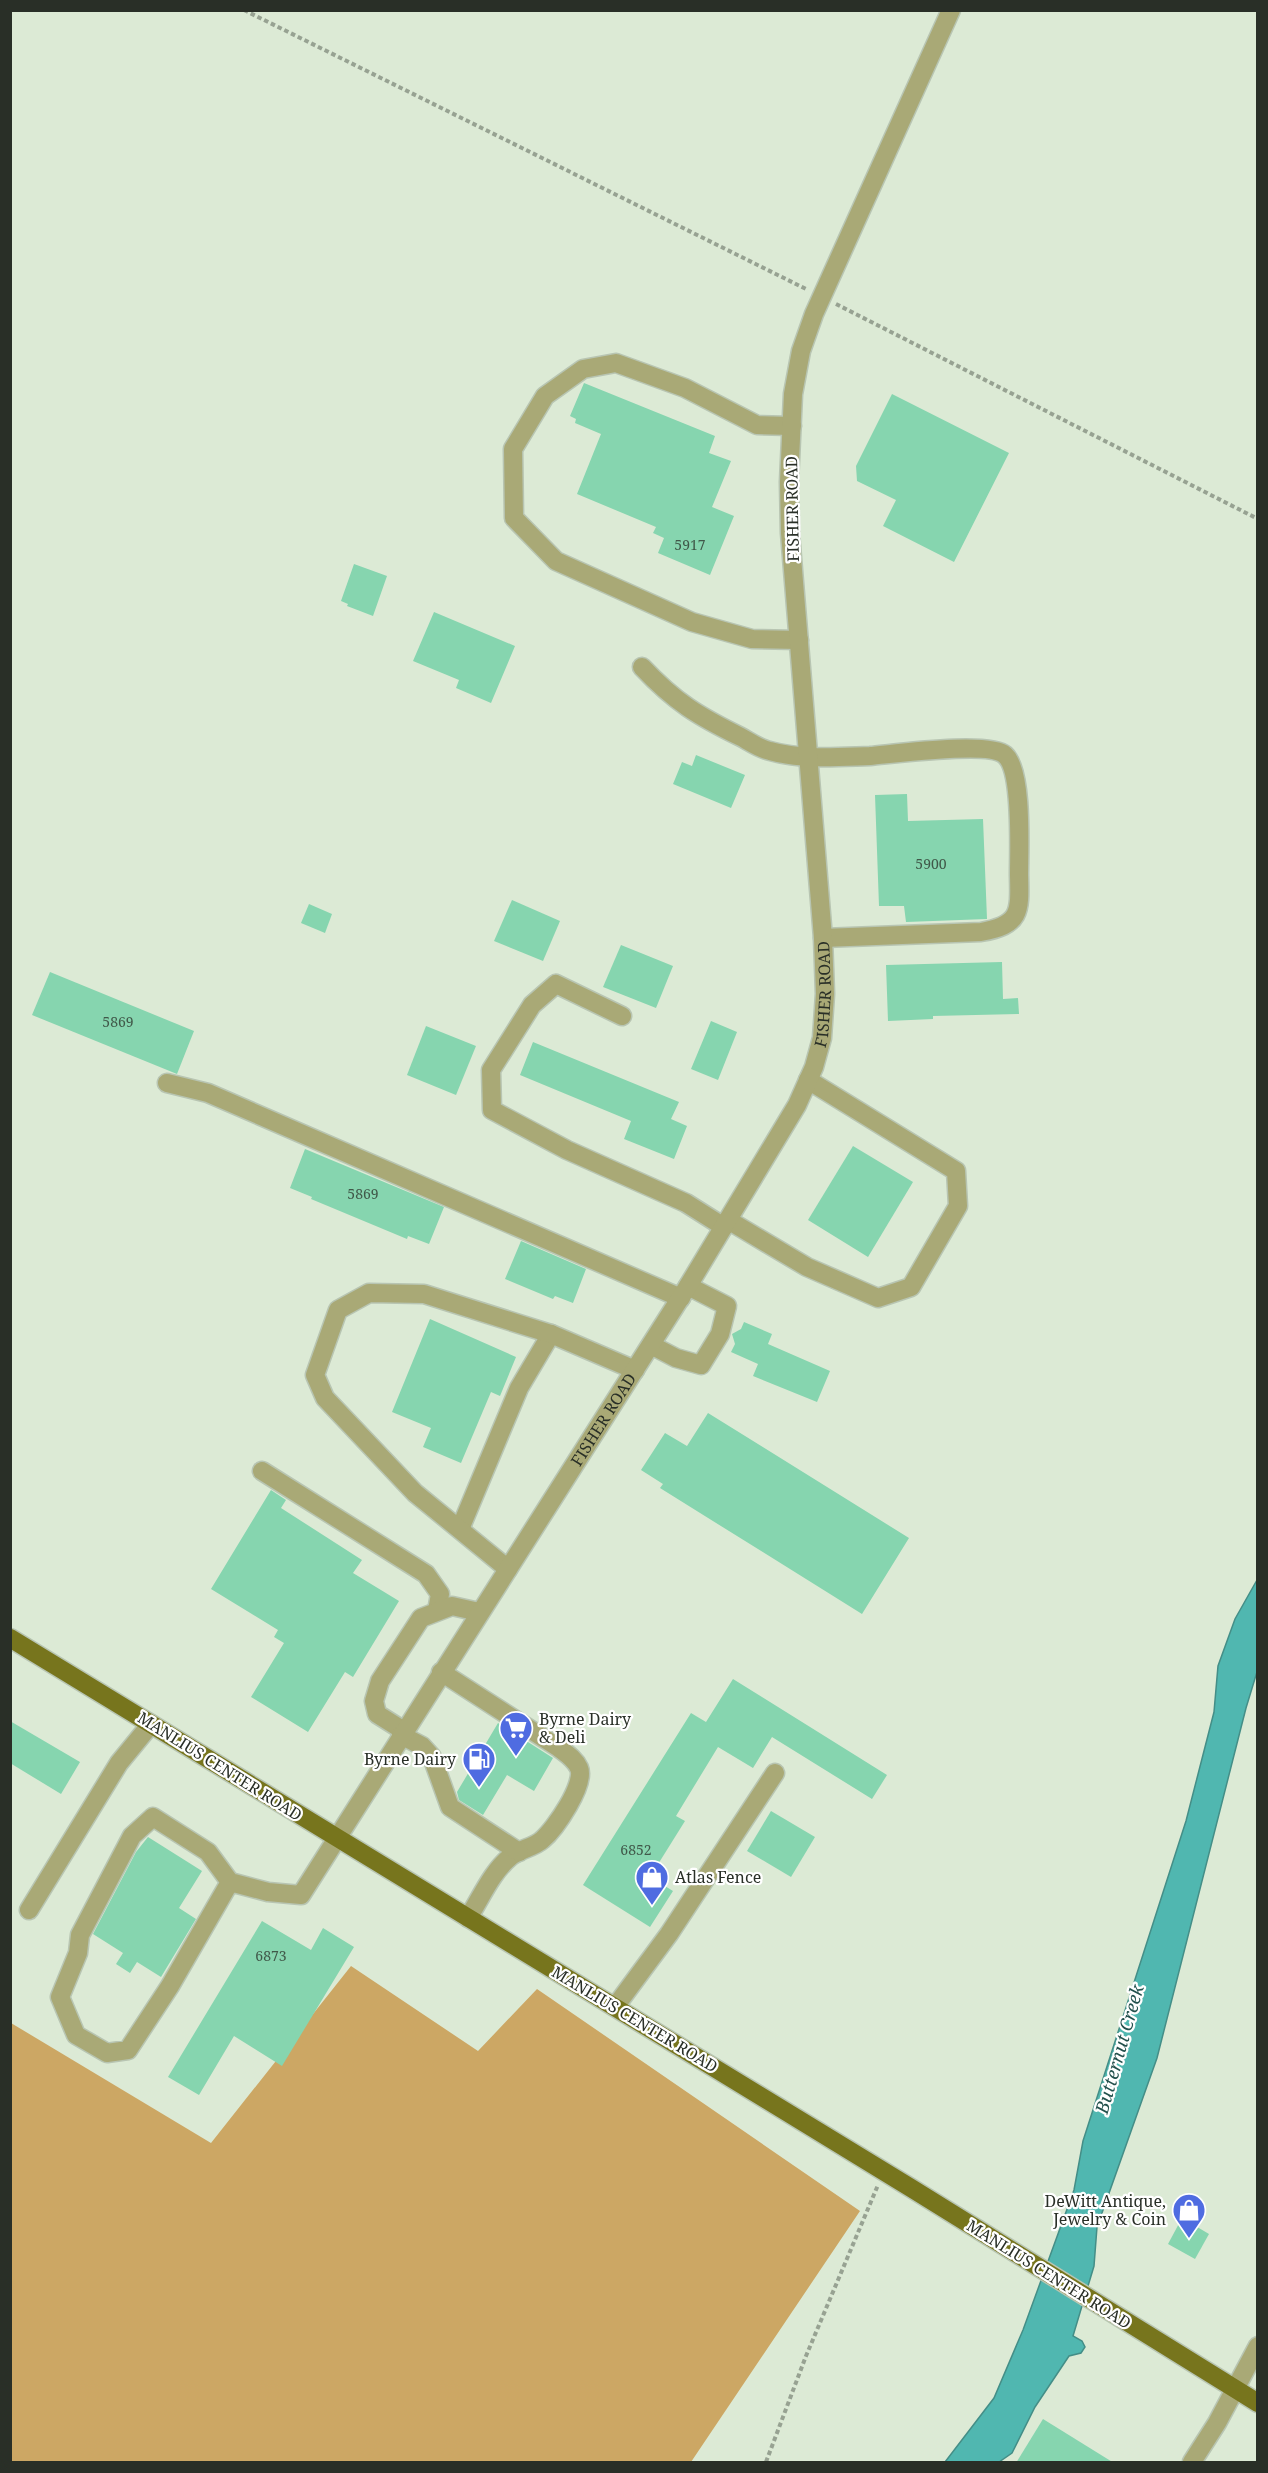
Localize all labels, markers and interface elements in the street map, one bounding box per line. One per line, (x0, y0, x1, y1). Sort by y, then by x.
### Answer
street label: FISHER ROAD (780, 456, 804, 562)
house number: 5917 (674, 535, 706, 554)
house number: 5900 (915, 854, 947, 873)
street label: FISHER ROAD (809, 941, 836, 1050)
house number: 5869 (102, 1012, 134, 1031)
house number: 5869 (347, 1184, 379, 1203)
street label: FISHER ROAD (565, 1369, 641, 1470)
street label: MANLIUS CENTER ROAD (134, 1706, 306, 1826)
place label: Byrne Dairy & Deli (539, 1708, 632, 1748)
supermarket icon: Byrne Dairy & Deli (498, 1710, 534, 1757)
fuel station icon: Byrne Dairy (461, 1741, 497, 1788)
place label: Byrne Dairy (364, 1748, 457, 1770)
house number: 6852 (620, 1840, 652, 1859)
shop icon: Atlas Fence (634, 1859, 670, 1906)
place label: Atlas Fence (675, 1866, 761, 1888)
house number: 6873 (255, 1946, 287, 1965)
street label: MANLIUS CENTER ROAD (548, 1961, 722, 2077)
water label: Butternut Creek (1089, 1981, 1149, 2117)
place label: DeWitt Antique, Jewelry & Coin (1045, 2190, 1166, 2230)
shop icon: DeWitt Antique, Jewelry & Coin (1171, 2192, 1207, 2239)
street label: MANLIUS CENTER ROAD (963, 2214, 1135, 2334)

